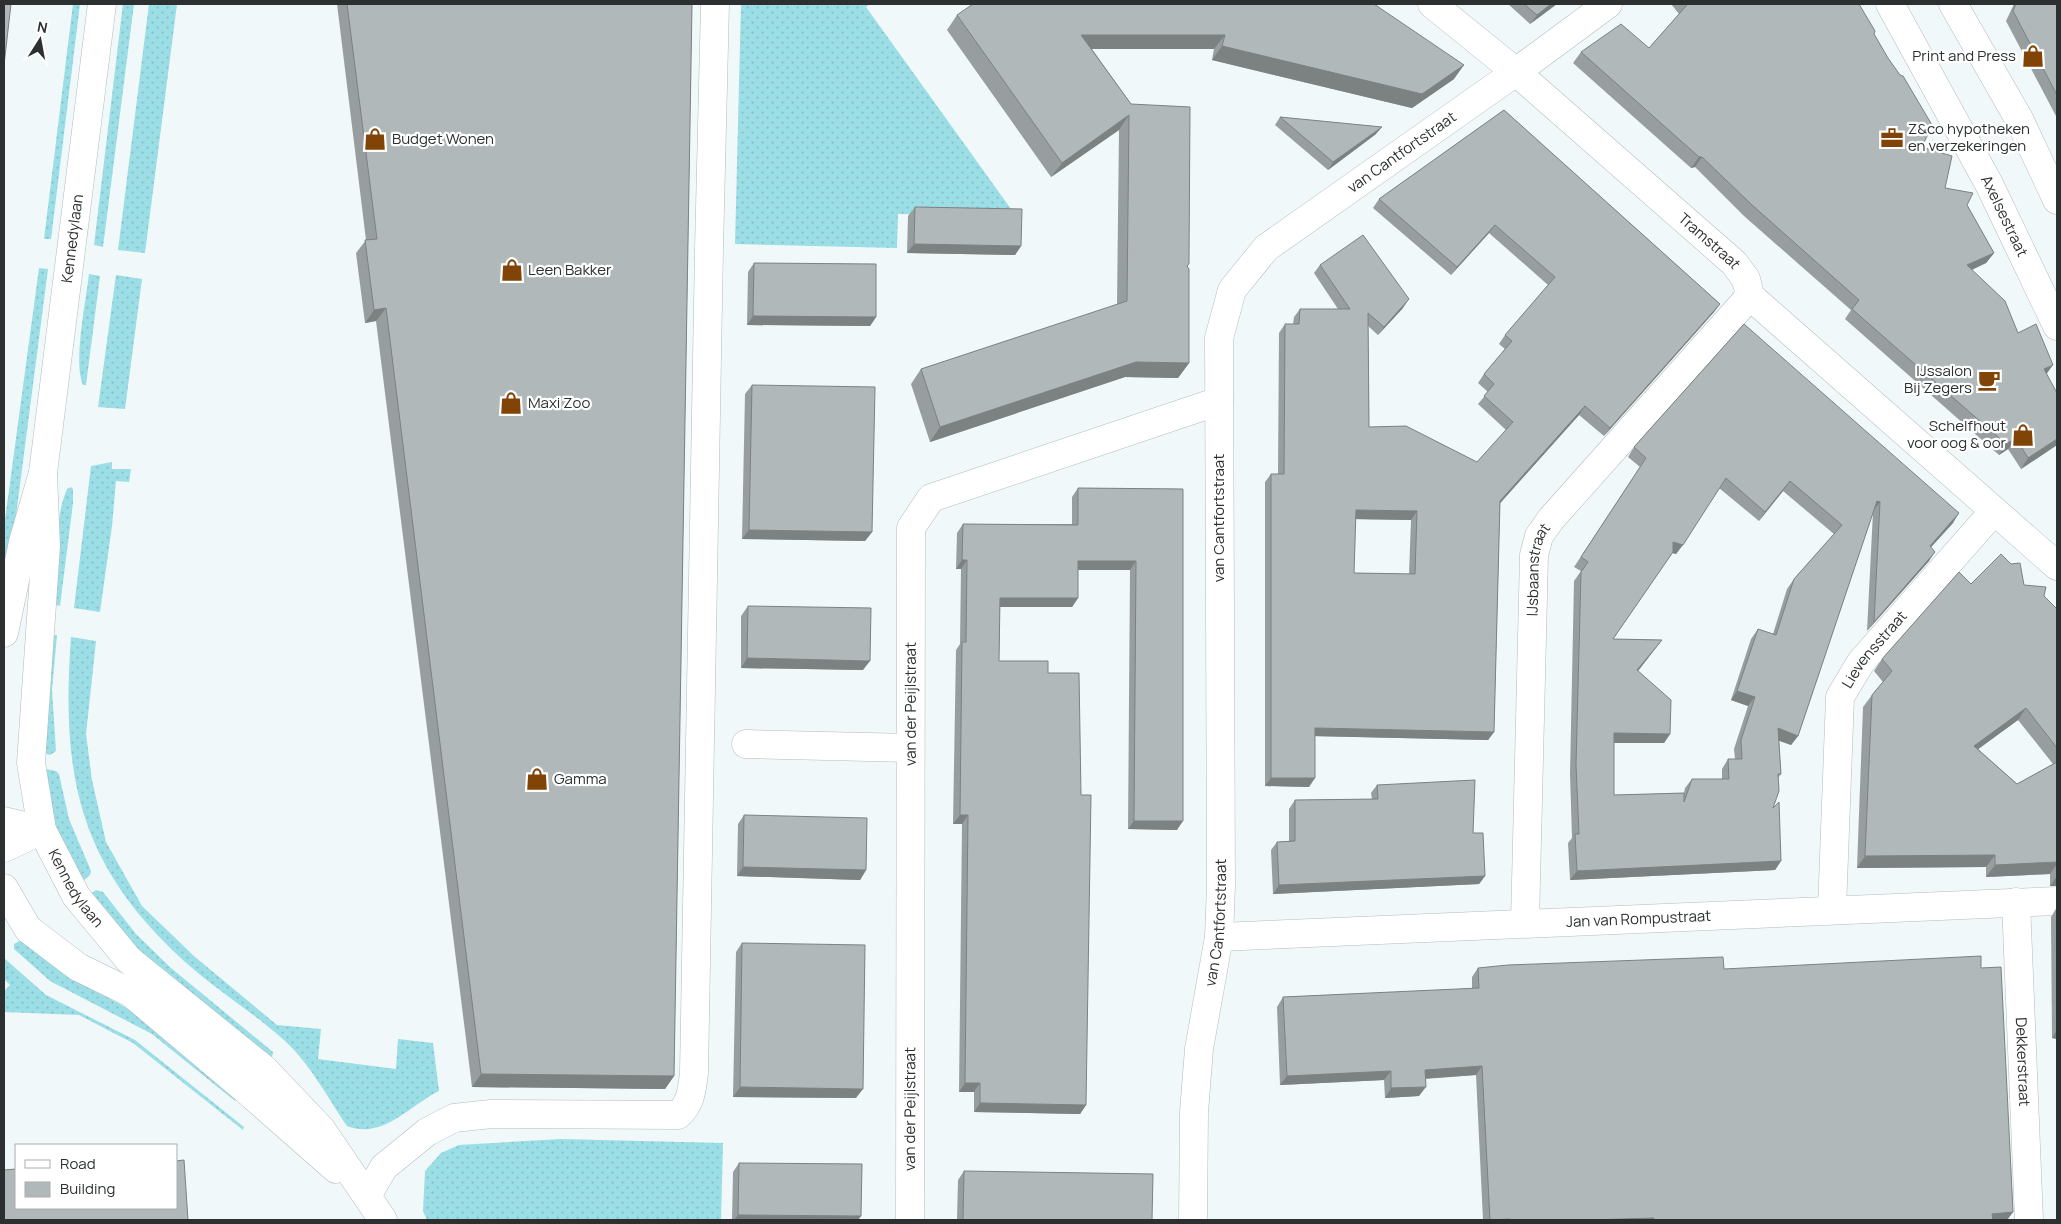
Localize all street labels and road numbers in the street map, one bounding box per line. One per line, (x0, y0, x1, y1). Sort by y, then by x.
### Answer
street label: van Cantfortstraat (1343, 106, 1460, 197)
street label: Axelsestraat (1976, 171, 2033, 260)
street label: Kennedylaan (56, 193, 88, 284)
street label: Tramstraat (1674, 208, 1746, 273)
street label: van Cantfortstraat (1208, 454, 1229, 582)
street label: IJsbaanstraat (1522, 519, 1555, 617)
street label: Lievensstraat (1837, 606, 1911, 692)
street label: van der Peijlstraat (900, 642, 921, 766)
street label: Kennedylaan (44, 845, 109, 932)
street label: van Cantfortstraat (1199, 859, 1231, 988)
street label: Jan van Rompustraat (1566, 905, 1712, 932)
street label: Dekkerstraat (2011, 1017, 2035, 1107)
street label: van der Peijlstraat (899, 1047, 920, 1171)

